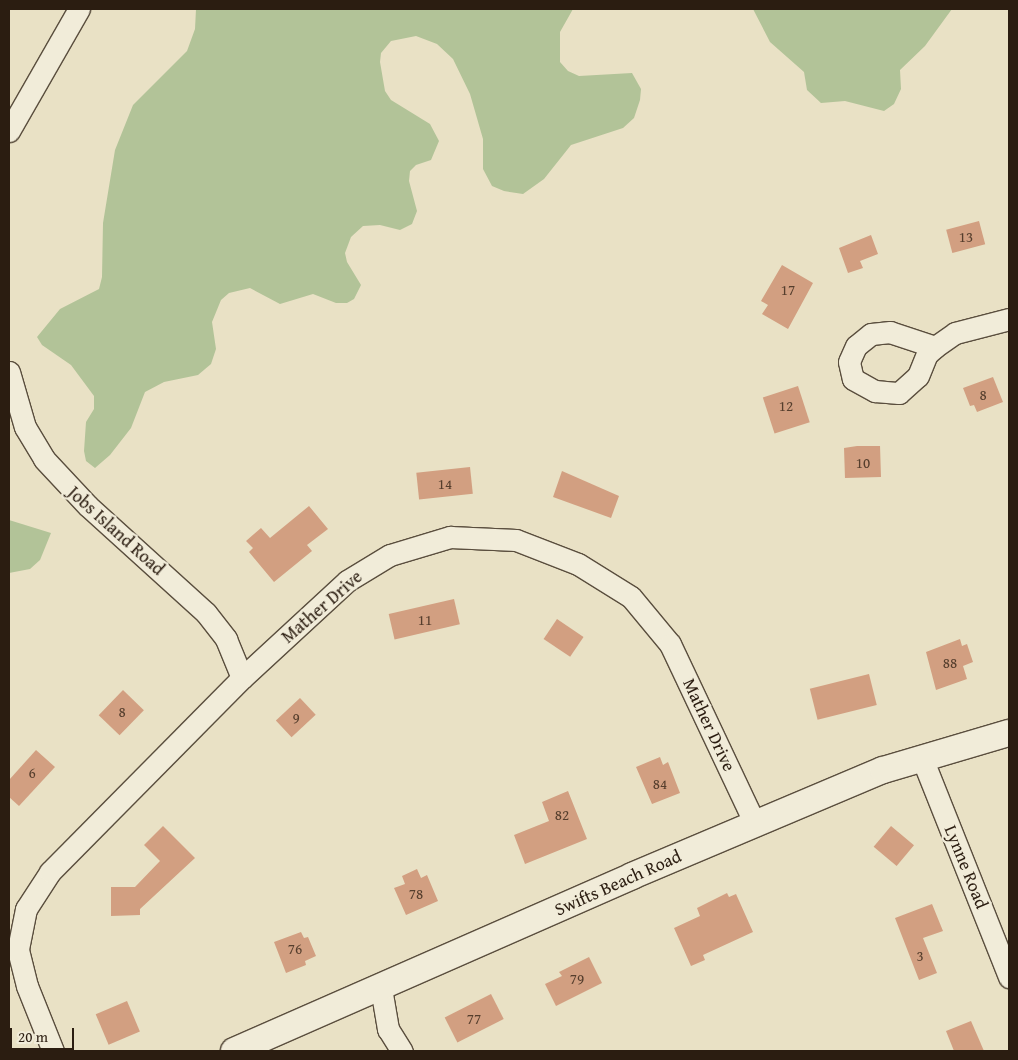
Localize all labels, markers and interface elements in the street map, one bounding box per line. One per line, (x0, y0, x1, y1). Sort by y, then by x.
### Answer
house number: 13 (959, 228, 973, 246)
house number: 17 (781, 281, 795, 299)
house number: 8 (979, 386, 987, 404)
house number: 12 (779, 397, 793, 415)
house number: 10 (856, 454, 870, 472)
house number: 14 (438, 475, 452, 493)
street label: Jobs Island Road (63, 482, 169, 580)
street label: Mather Drive (277, 566, 367, 648)
house number: 11 (418, 611, 432, 629)
house number: 88 (943, 654, 957, 672)
street label: Mather Drive (678, 675, 740, 775)
house number: 8 (118, 703, 126, 721)
house number: 9 (292, 709, 300, 727)
house number: 6 (28, 764, 36, 782)
house number: 84 (653, 775, 667, 793)
house number: 82 (555, 806, 569, 824)
street label: Lynne Road (939, 822, 993, 912)
street label: Swifts Beach Road (551, 845, 685, 921)
house number: 78 (409, 885, 423, 903)
house number: 76 (288, 940, 302, 958)
house number: 3 (916, 947, 924, 965)
house number: 79 (570, 970, 584, 988)
house number: 77 (467, 1010, 481, 1028)
scale bar (12, 1018, 76, 1050)
text: 20 m (18, 1026, 48, 1047)

